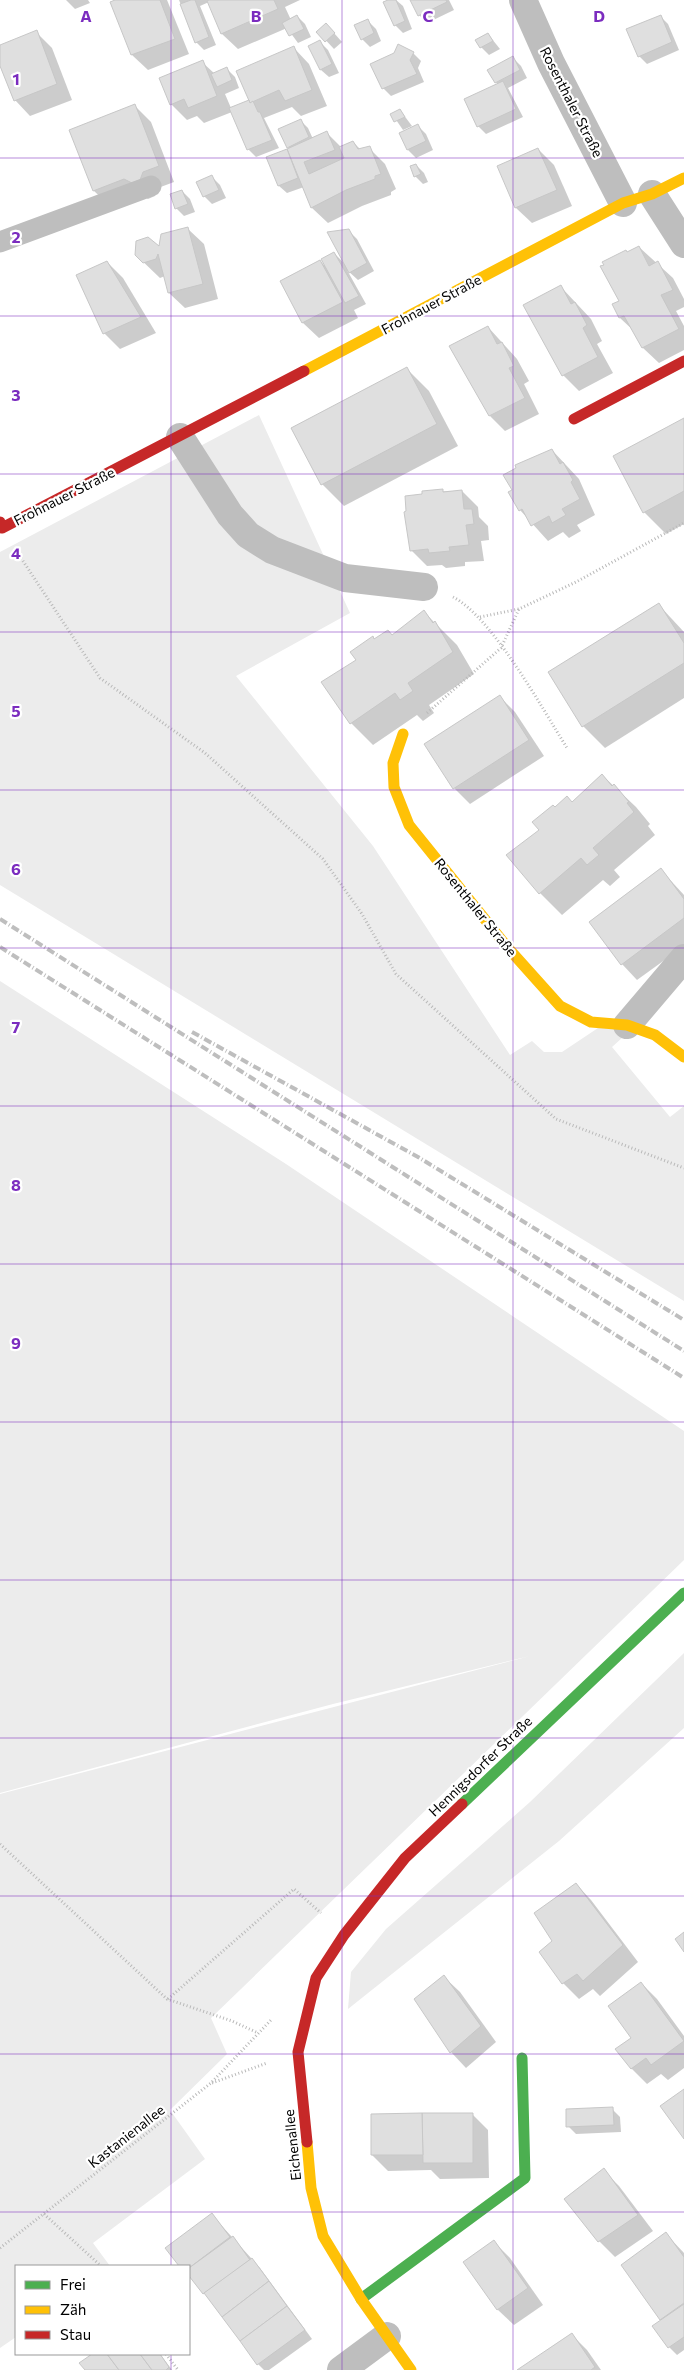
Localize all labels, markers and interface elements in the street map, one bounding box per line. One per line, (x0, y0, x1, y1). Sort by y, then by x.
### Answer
text: A (80, 6, 92, 25)
text: B (251, 6, 262, 25)
text: C (423, 6, 434, 25)
text: D (593, 6, 605, 25)
street label: Rosenthaler Straße (537, 44, 607, 160)
text: 1 (12, 69, 20, 88)
text: 2 (11, 227, 21, 246)
street label: Frohnauer Straße (378, 270, 484, 338)
text: 3 (11, 385, 21, 404)
street label: Frohnauer Straße (11, 463, 117, 529)
text: 4 (11, 543, 21, 562)
text: 5 (11, 701, 21, 720)
street label: Rosenthaler Straße (431, 854, 521, 960)
text: 6 (11, 859, 21, 878)
text: 7 (12, 1017, 21, 1036)
text: 8 (11, 1175, 21, 1194)
text: 9 (11, 1333, 21, 1352)
street label: Hennigsdorfer Straße (425, 1712, 535, 1820)
street label: Kastanienallee (84, 2101, 168, 2171)
street label: Eichenallee (280, 2109, 304, 2181)
legend (15, 2265, 190, 2355)
text: Frei (60, 2275, 86, 2293)
text: Zäh (60, 2300, 86, 2318)
text: Stau (60, 2325, 91, 2343)

